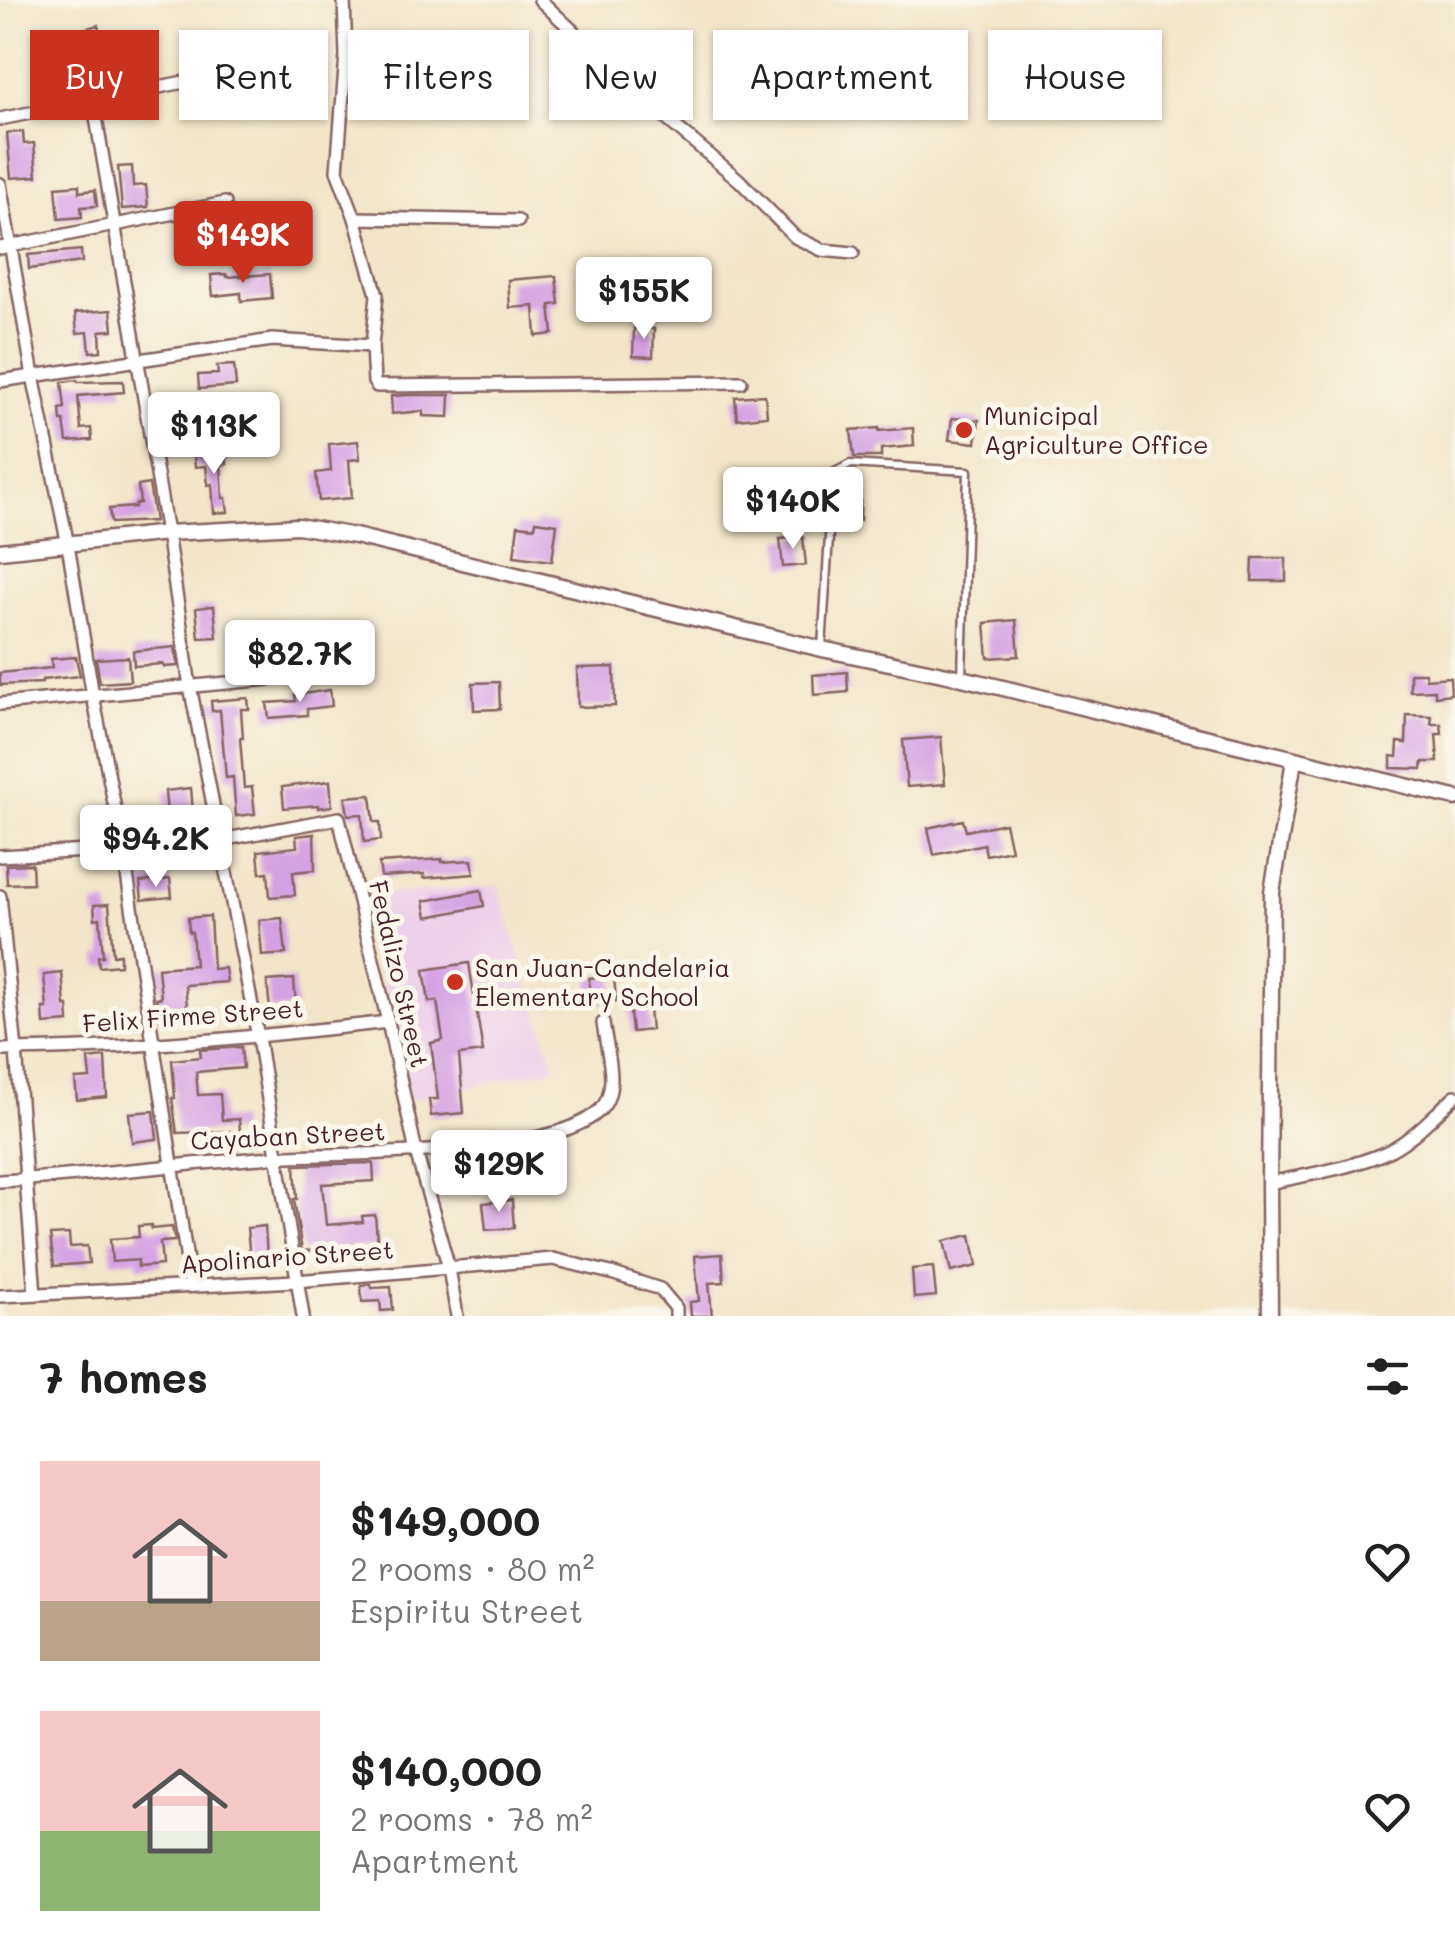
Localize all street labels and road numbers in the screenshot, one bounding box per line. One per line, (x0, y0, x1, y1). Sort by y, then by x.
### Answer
street label: Fedalizo Street (363, 877, 437, 1070)
street label: Felix Firme Street (81, 991, 304, 1039)
street label: Cayaban Street (190, 1114, 386, 1157)
street label: Apolinario Street (179, 1233, 395, 1279)

